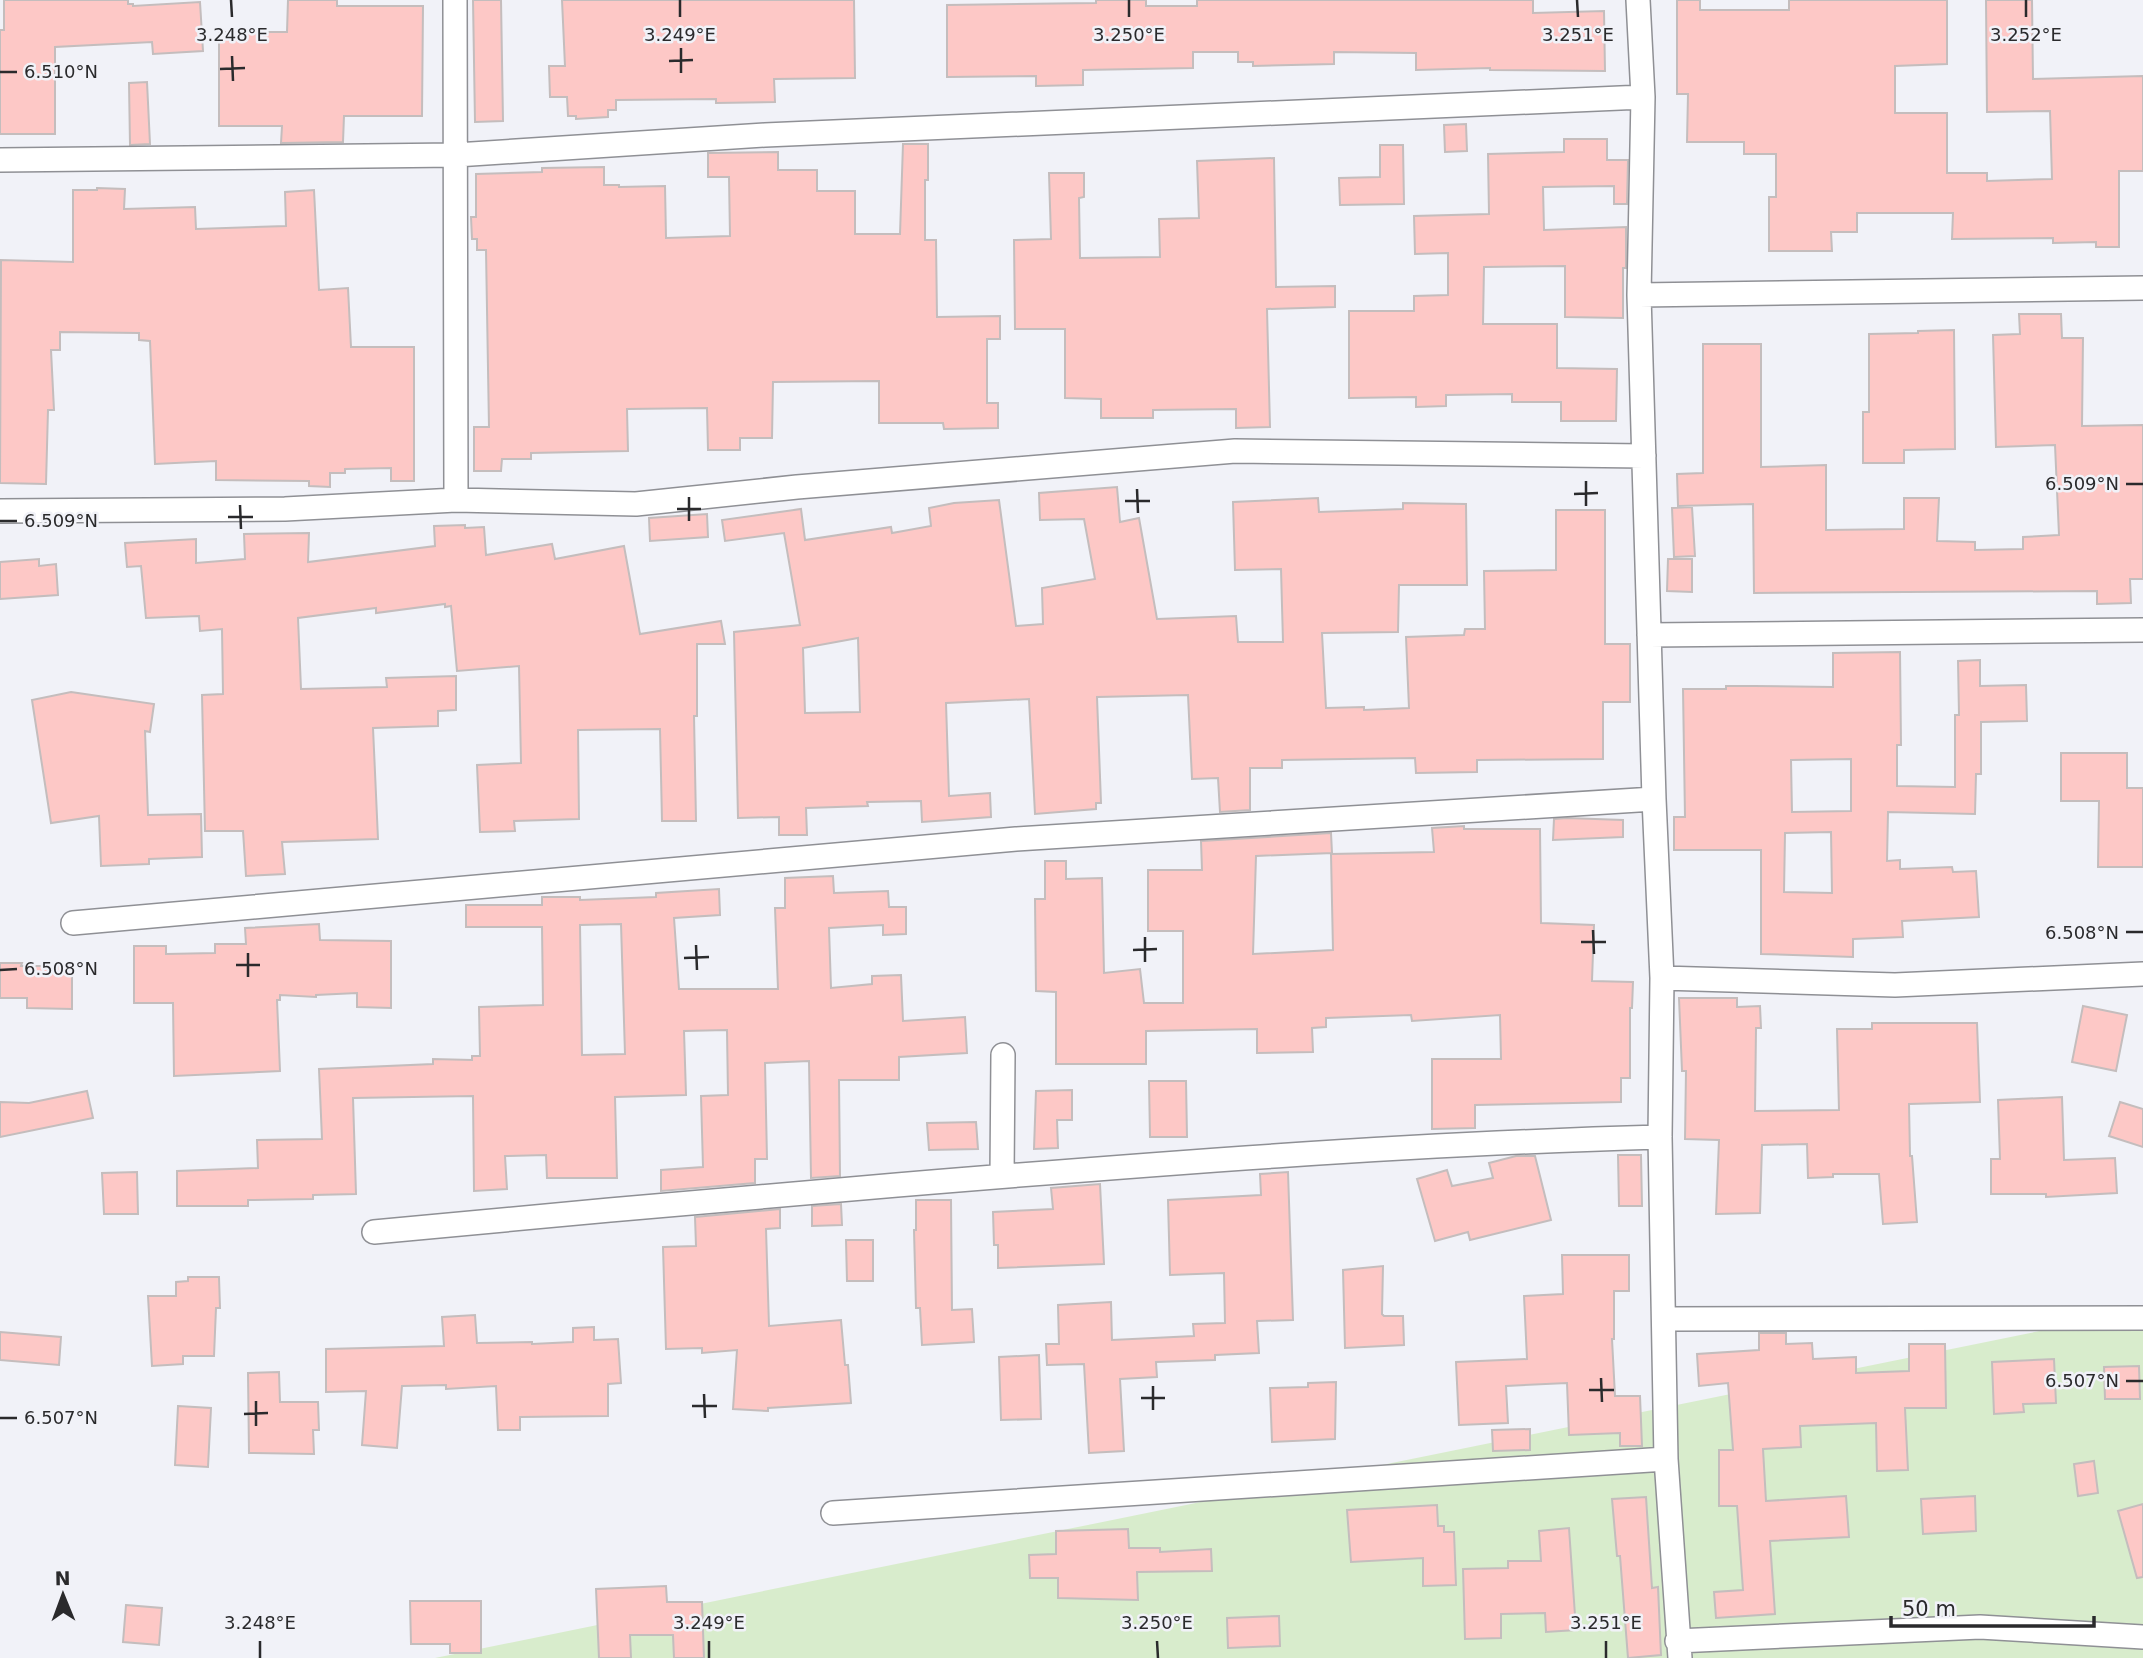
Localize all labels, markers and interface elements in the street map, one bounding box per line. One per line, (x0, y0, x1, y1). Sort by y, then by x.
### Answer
text: 3.248°E (196, 24, 268, 45)
text: 3.249°E (644, 24, 716, 45)
text: 3.250°E (1093, 24, 1165, 45)
text: 3.251°E (1542, 24, 1614, 45)
text: 3.252°E (1990, 24, 2062, 45)
text: 6.510°N (24, 61, 98, 82)
text: 6.509°N (2045, 473, 2119, 494)
text: 6.509°N (24, 510, 98, 531)
text: 6.508°N (2045, 922, 2119, 943)
text: 6.508°N (24, 958, 98, 979)
text: 6.507°N (2045, 1370, 2119, 1391)
text: 6.507°N (24, 1407, 98, 1428)
north arrow (28, 1560, 98, 1630)
text: N (55, 1567, 71, 1589)
scale bar (1891, 1584, 2094, 1628)
text: 50 m (1902, 1597, 1956, 1621)
text: 3.248°E (224, 1612, 296, 1633)
text: 3.249°E (673, 1612, 745, 1633)
text: 3.250°E (1121, 1612, 1193, 1633)
text: 3.251°E (1570, 1612, 1642, 1633)

